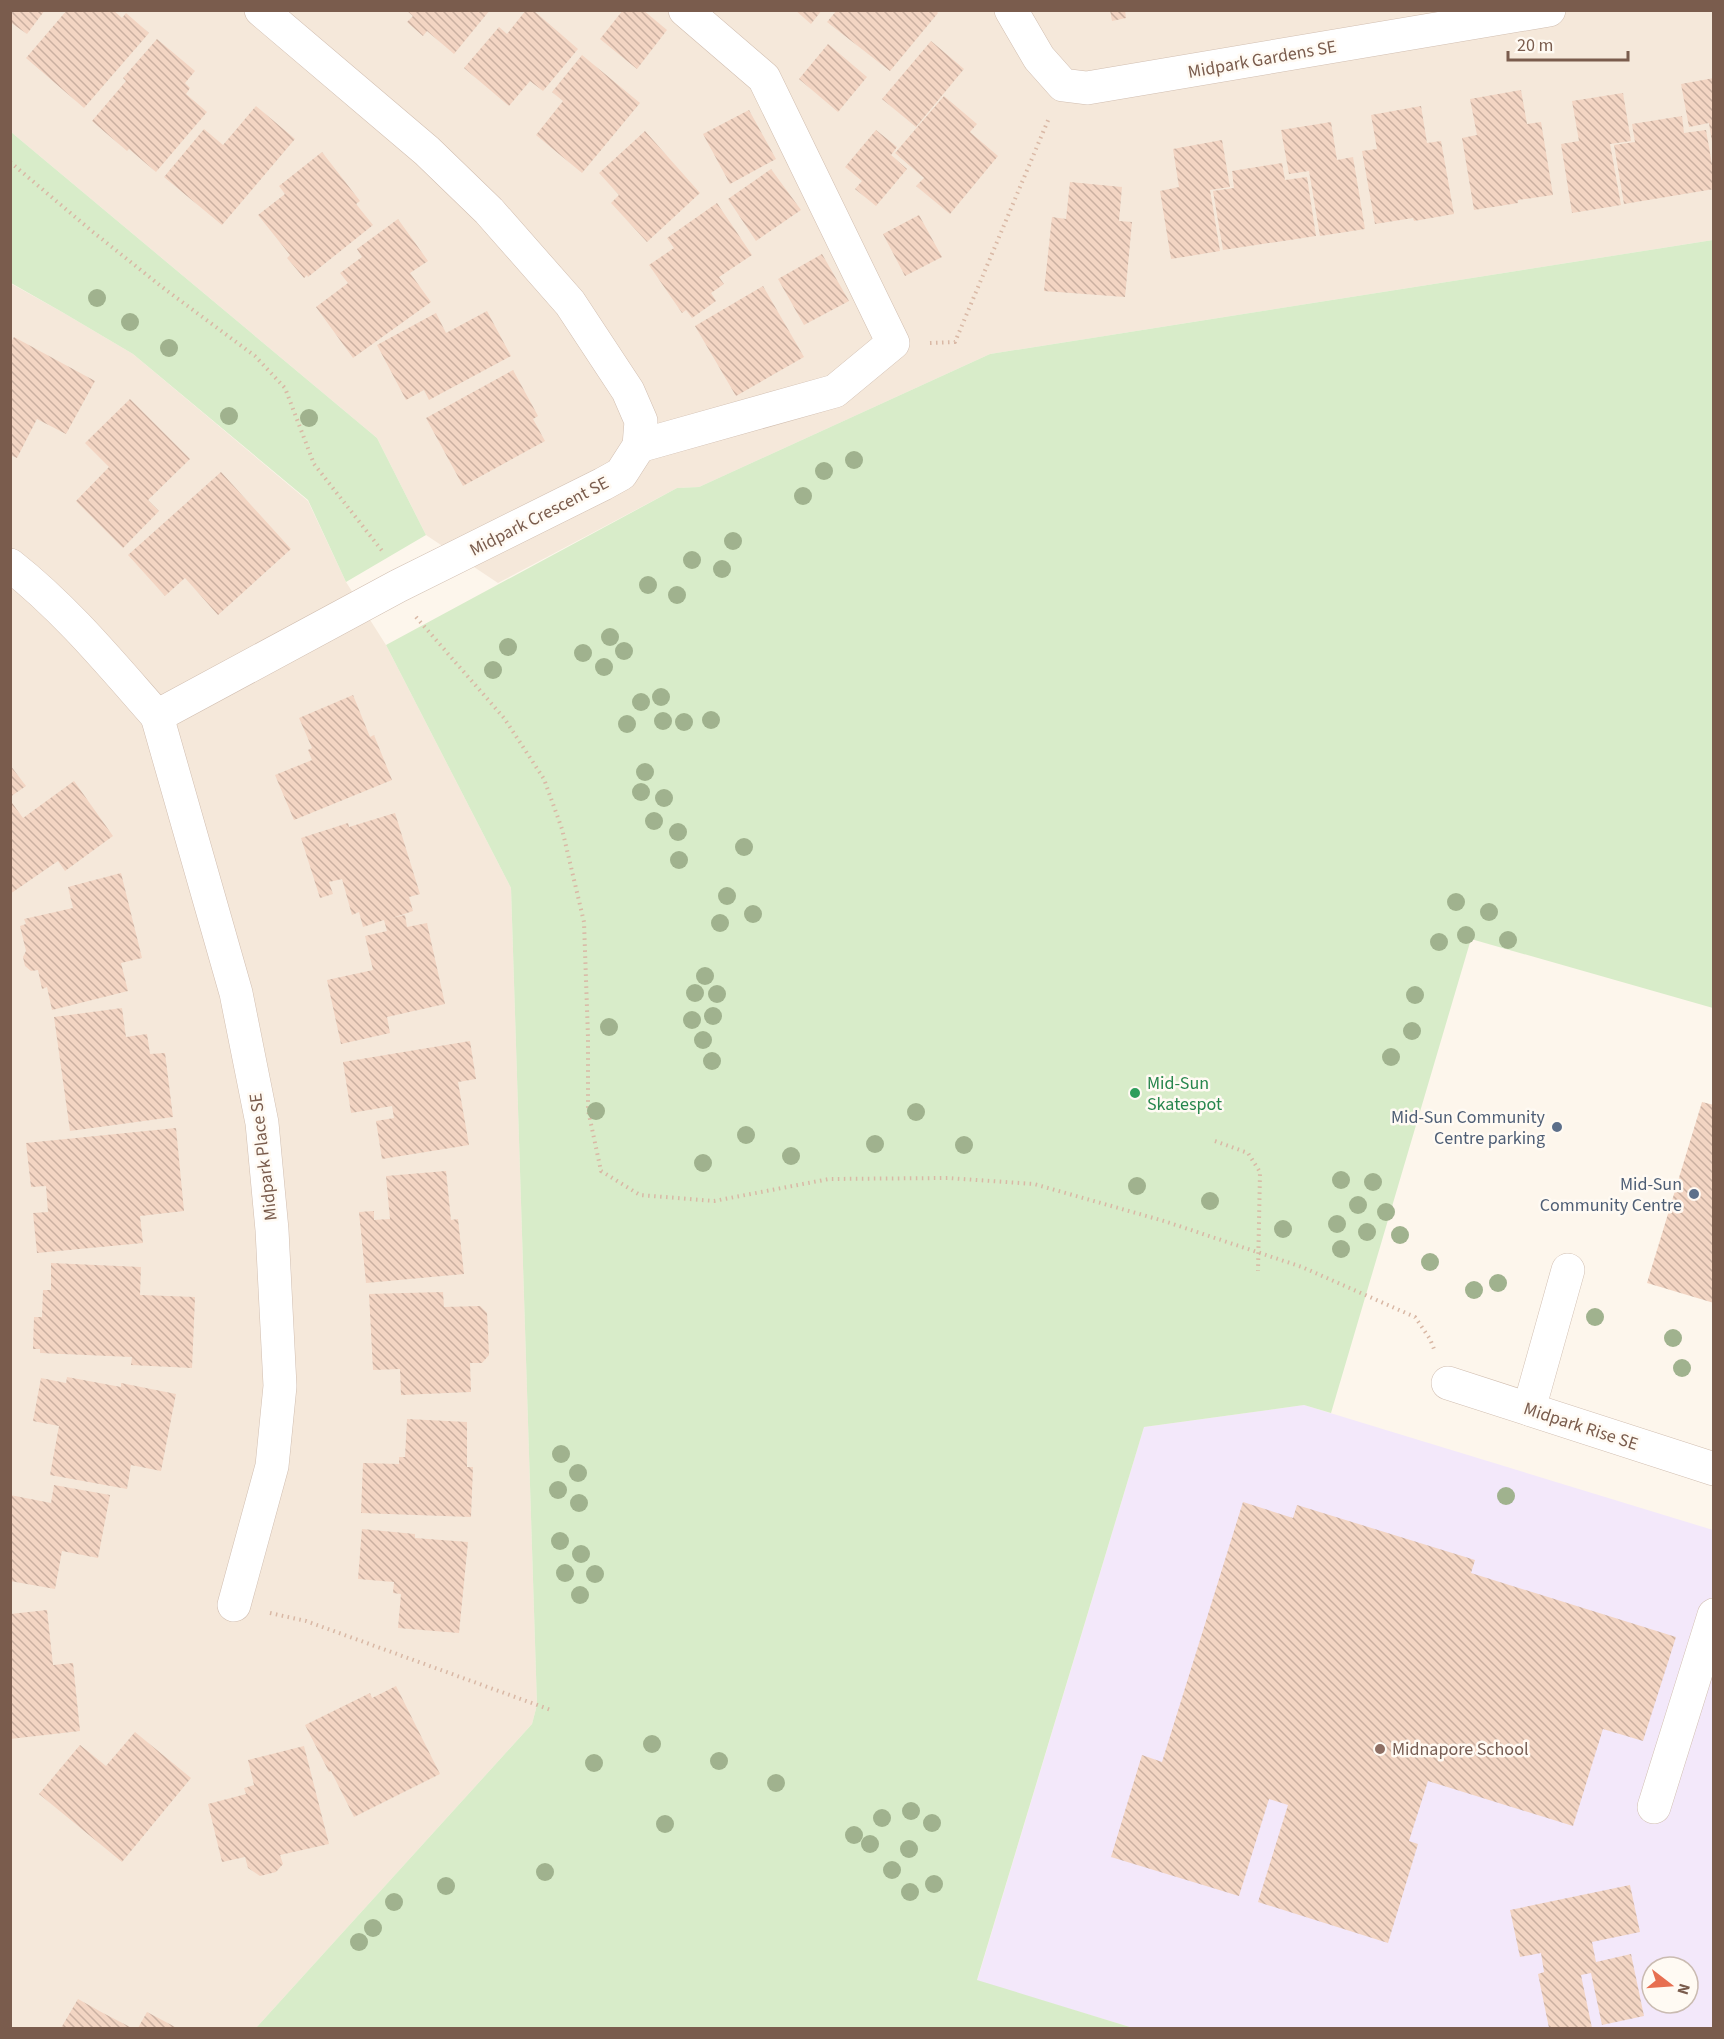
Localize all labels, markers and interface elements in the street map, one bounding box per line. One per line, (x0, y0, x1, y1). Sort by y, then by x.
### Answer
scale bar (1508, 24, 1628, 62)
text: 20 m (1517, 33, 1553, 58)
street label: Midpark Gardens SE (1186, 34, 1338, 85)
street label: Midpark Crescent SE (465, 471, 613, 562)
place label: Mid-Sun Skatespot (1147, 1071, 1222, 1117)
marker: Mid-Sun Skatespot (1128, 1086, 1142, 1100)
street label: Midpark Place SE (243, 1092, 284, 1222)
place label: Mid-Sun Community Centre parking (1391, 1105, 1546, 1151)
marker: Mid-Sun Community Centre parking (1550, 1120, 1564, 1134)
place label: Mid-Sun Community Centre (1540, 1172, 1682, 1218)
marker: Mid-Sun Community Centre (1687, 1187, 1701, 1201)
street label: Midpark Rise SE (1520, 1396, 1641, 1457)
place label: Midnapore School (1392, 1737, 1528, 1762)
marker: Midnapore School (1373, 1742, 1387, 1756)
north arrow (1640, 1955, 1700, 2015)
text: N (1671, 1981, 1695, 1997)

